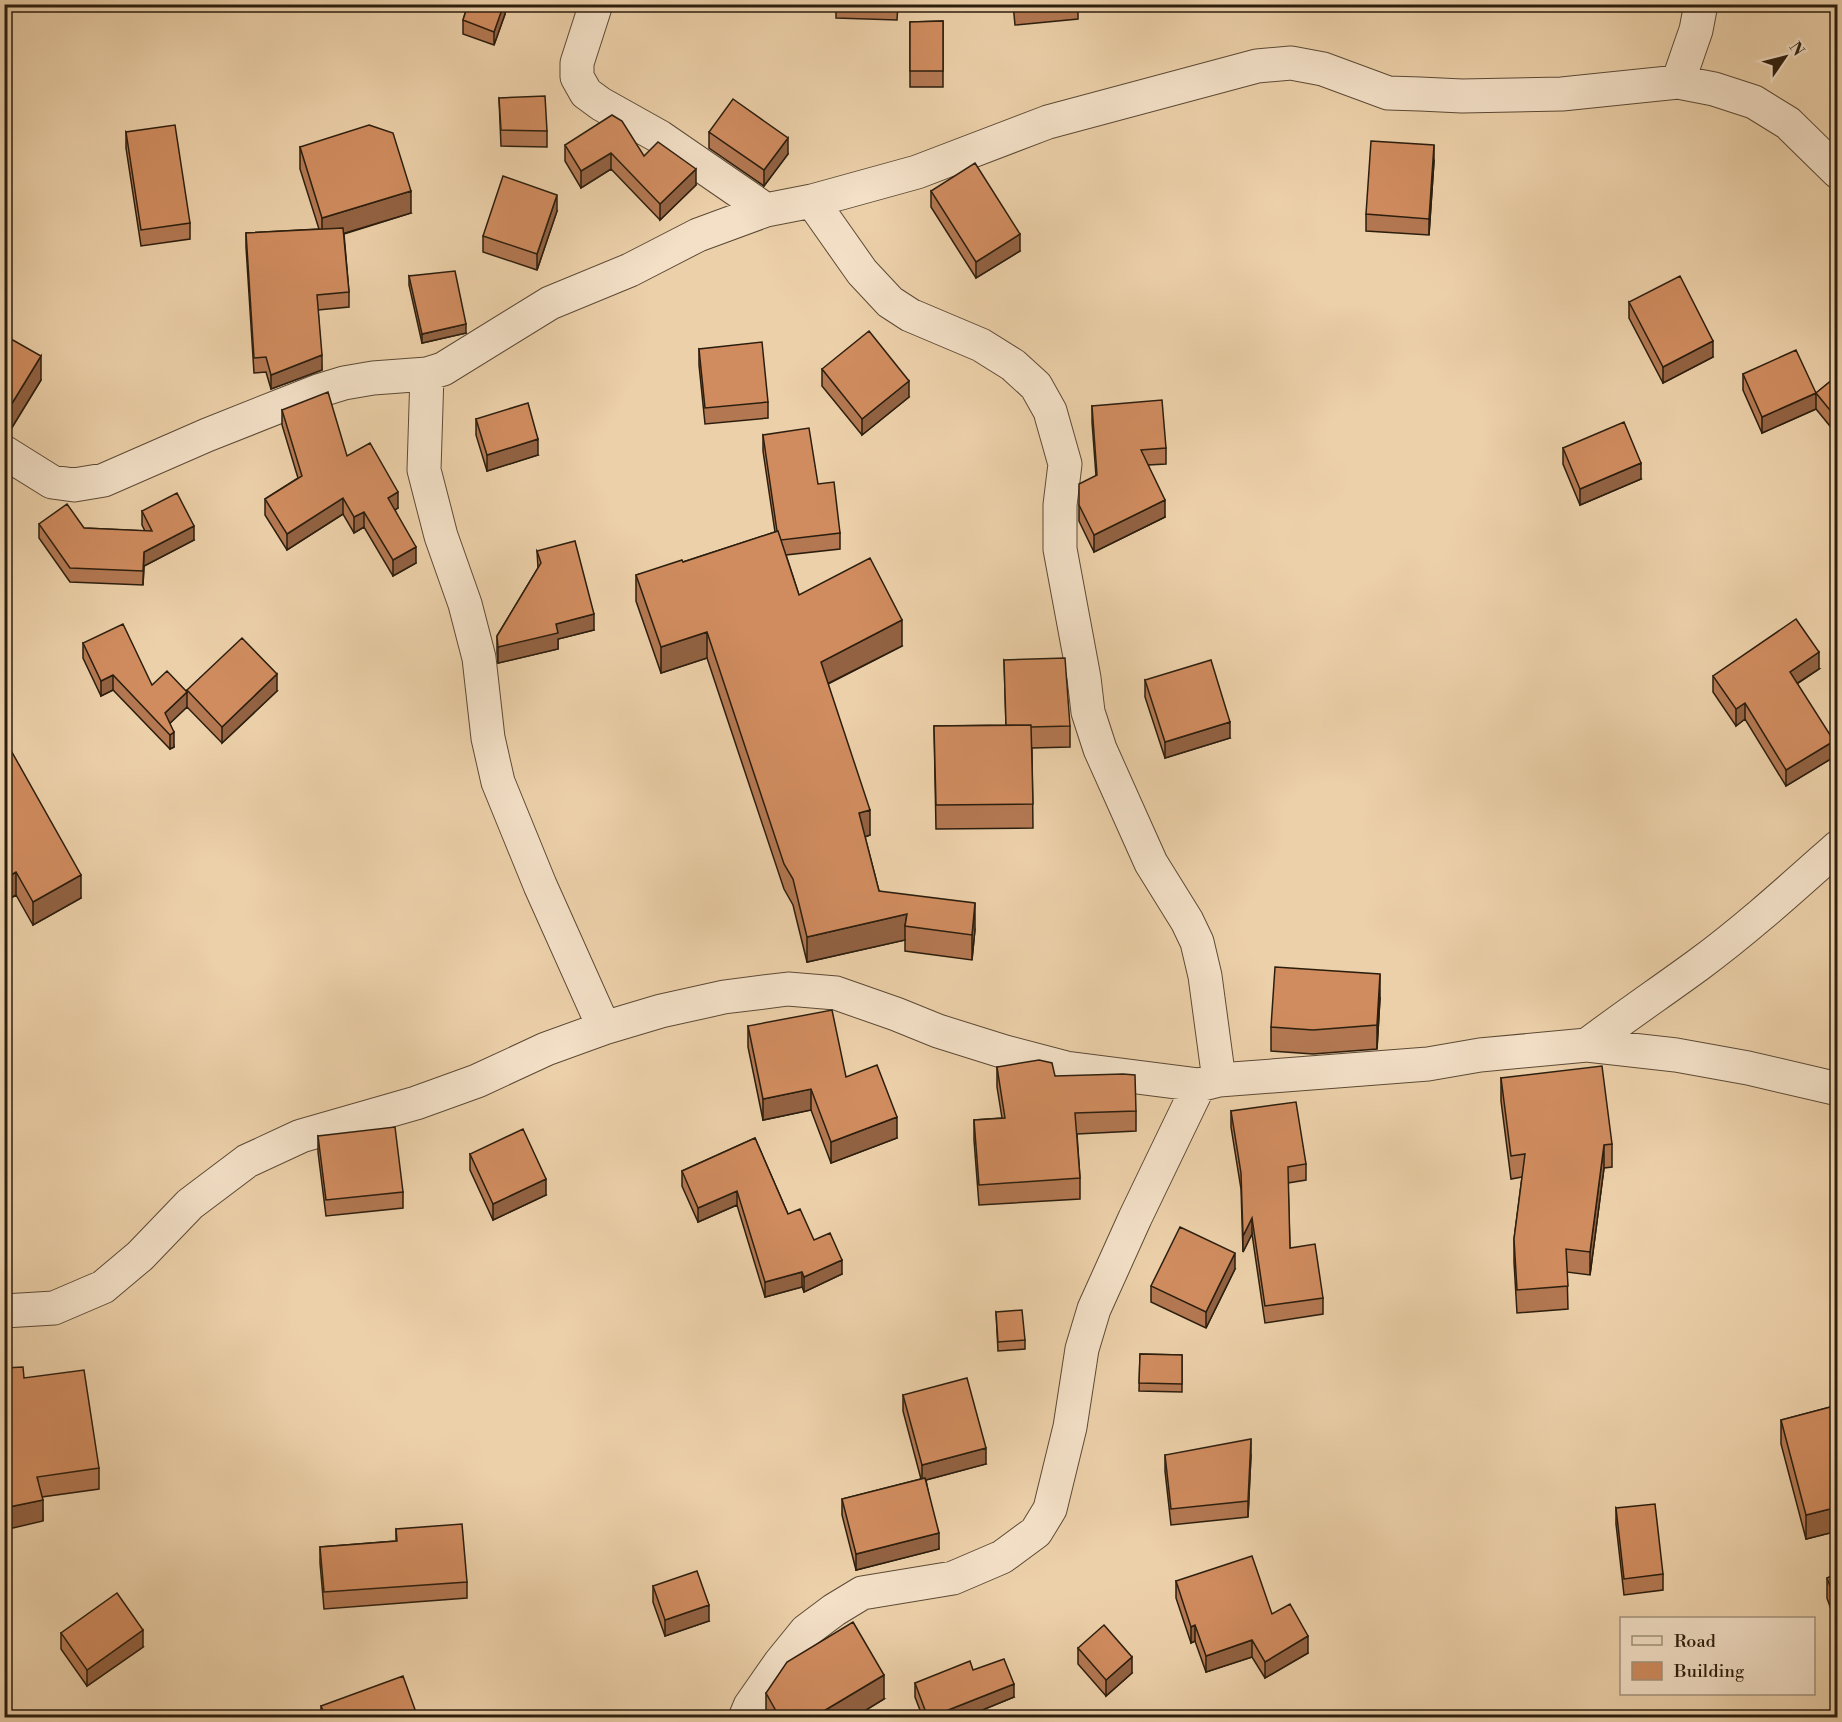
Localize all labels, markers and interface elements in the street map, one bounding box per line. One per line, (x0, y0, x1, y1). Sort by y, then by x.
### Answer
north arrow (1755, 27, 1815, 87)
text: N (1785, 38, 1808, 60)
legend (1620, 1617, 1815, 1695)
text: Road (1674, 1630, 1717, 1653)
text: Building (1673, 1660, 1745, 1683)

